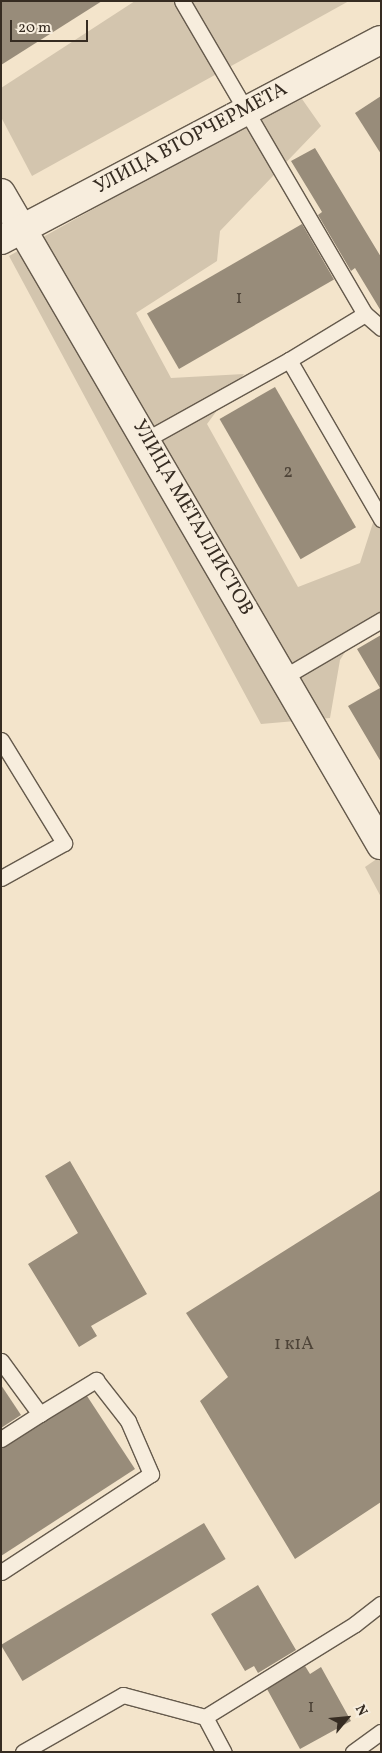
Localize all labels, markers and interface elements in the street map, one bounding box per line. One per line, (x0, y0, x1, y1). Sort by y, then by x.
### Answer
scale bar (12, 10, 90, 42)
text: 20 m (18, 18, 51, 39)
street label: УЛИЦА ВТОРЧЕРМЕТА (90, 78, 292, 200)
house number: 1 (236, 288, 242, 310)
street label: УЛИЦА МЕТАЛЛИСТОВ (126, 416, 258, 620)
house number: 2 (283, 462, 293, 484)
house number: 1 к1А (274, 1334, 314, 1356)
north arrow (322, 1693, 372, 1743)
house number: 1 (308, 1697, 314, 1719)
text: N (350, 1702, 371, 1720)

